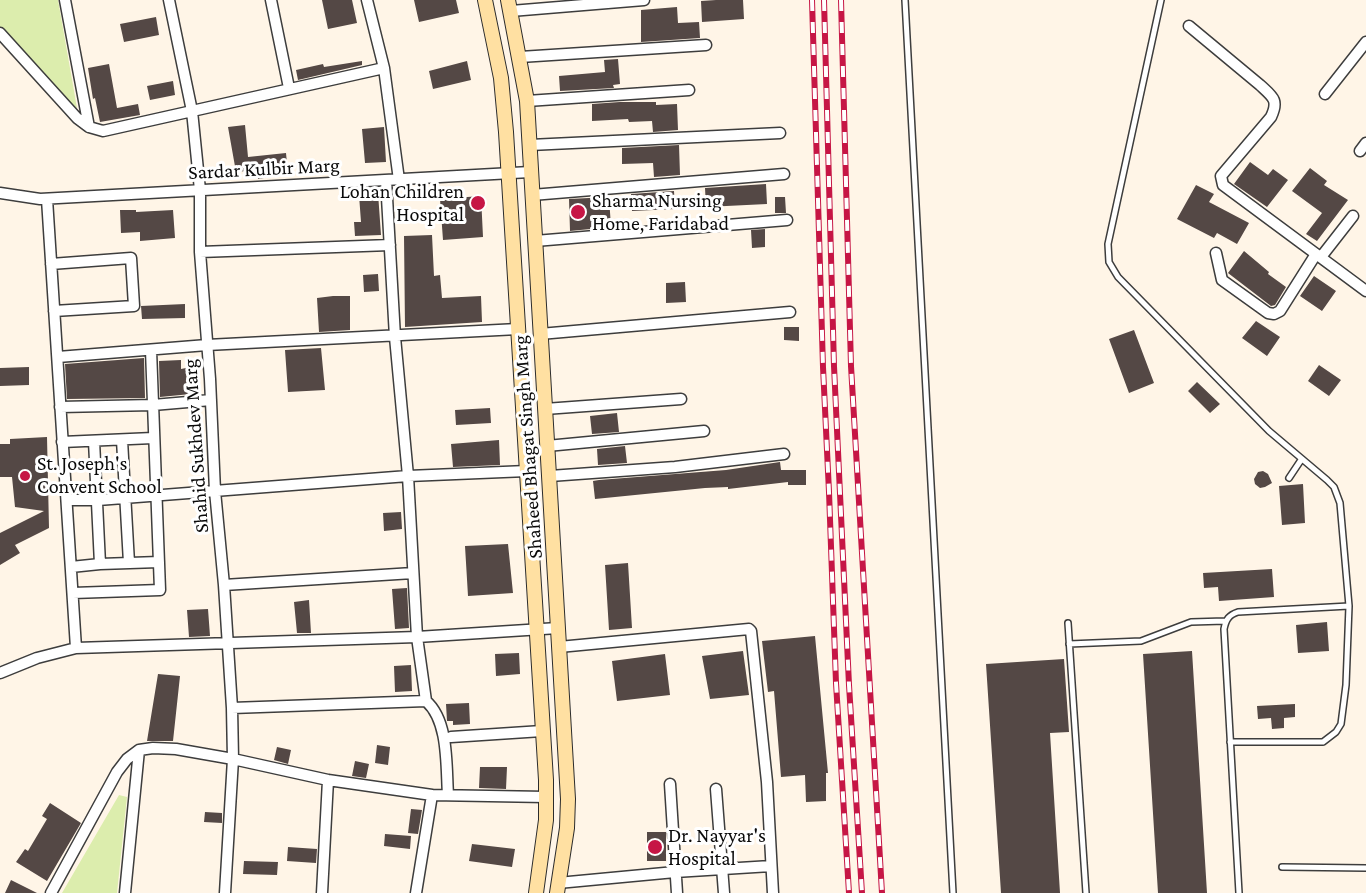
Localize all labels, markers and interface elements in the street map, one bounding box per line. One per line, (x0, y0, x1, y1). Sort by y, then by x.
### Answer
street label: Sardar Kulbir Marg (188, 153, 340, 185)
place label: Lohan Children Hospital (340, 180, 464, 227)
place label: Sharma Nursing Home, Faridabad (592, 189, 729, 236)
marker: Lohan Children Hospital (469, 194, 487, 212)
marker: Sharma Nursing Home, Faridabad (569, 203, 587, 221)
street label: Shaheed Bhagat Singh Marg (508, 335, 548, 559)
street label: Shahid Sukhdev Marg (178, 358, 214, 534)
place label: St. Joseph's Convent School (37, 452, 162, 499)
marker: St. Joseph's Convent School (18, 469, 32, 483)
place label: Dr. Nayyar's Hospital (668, 824, 766, 871)
marker: Dr. Nayyar's Hospital (646, 838, 664, 856)

